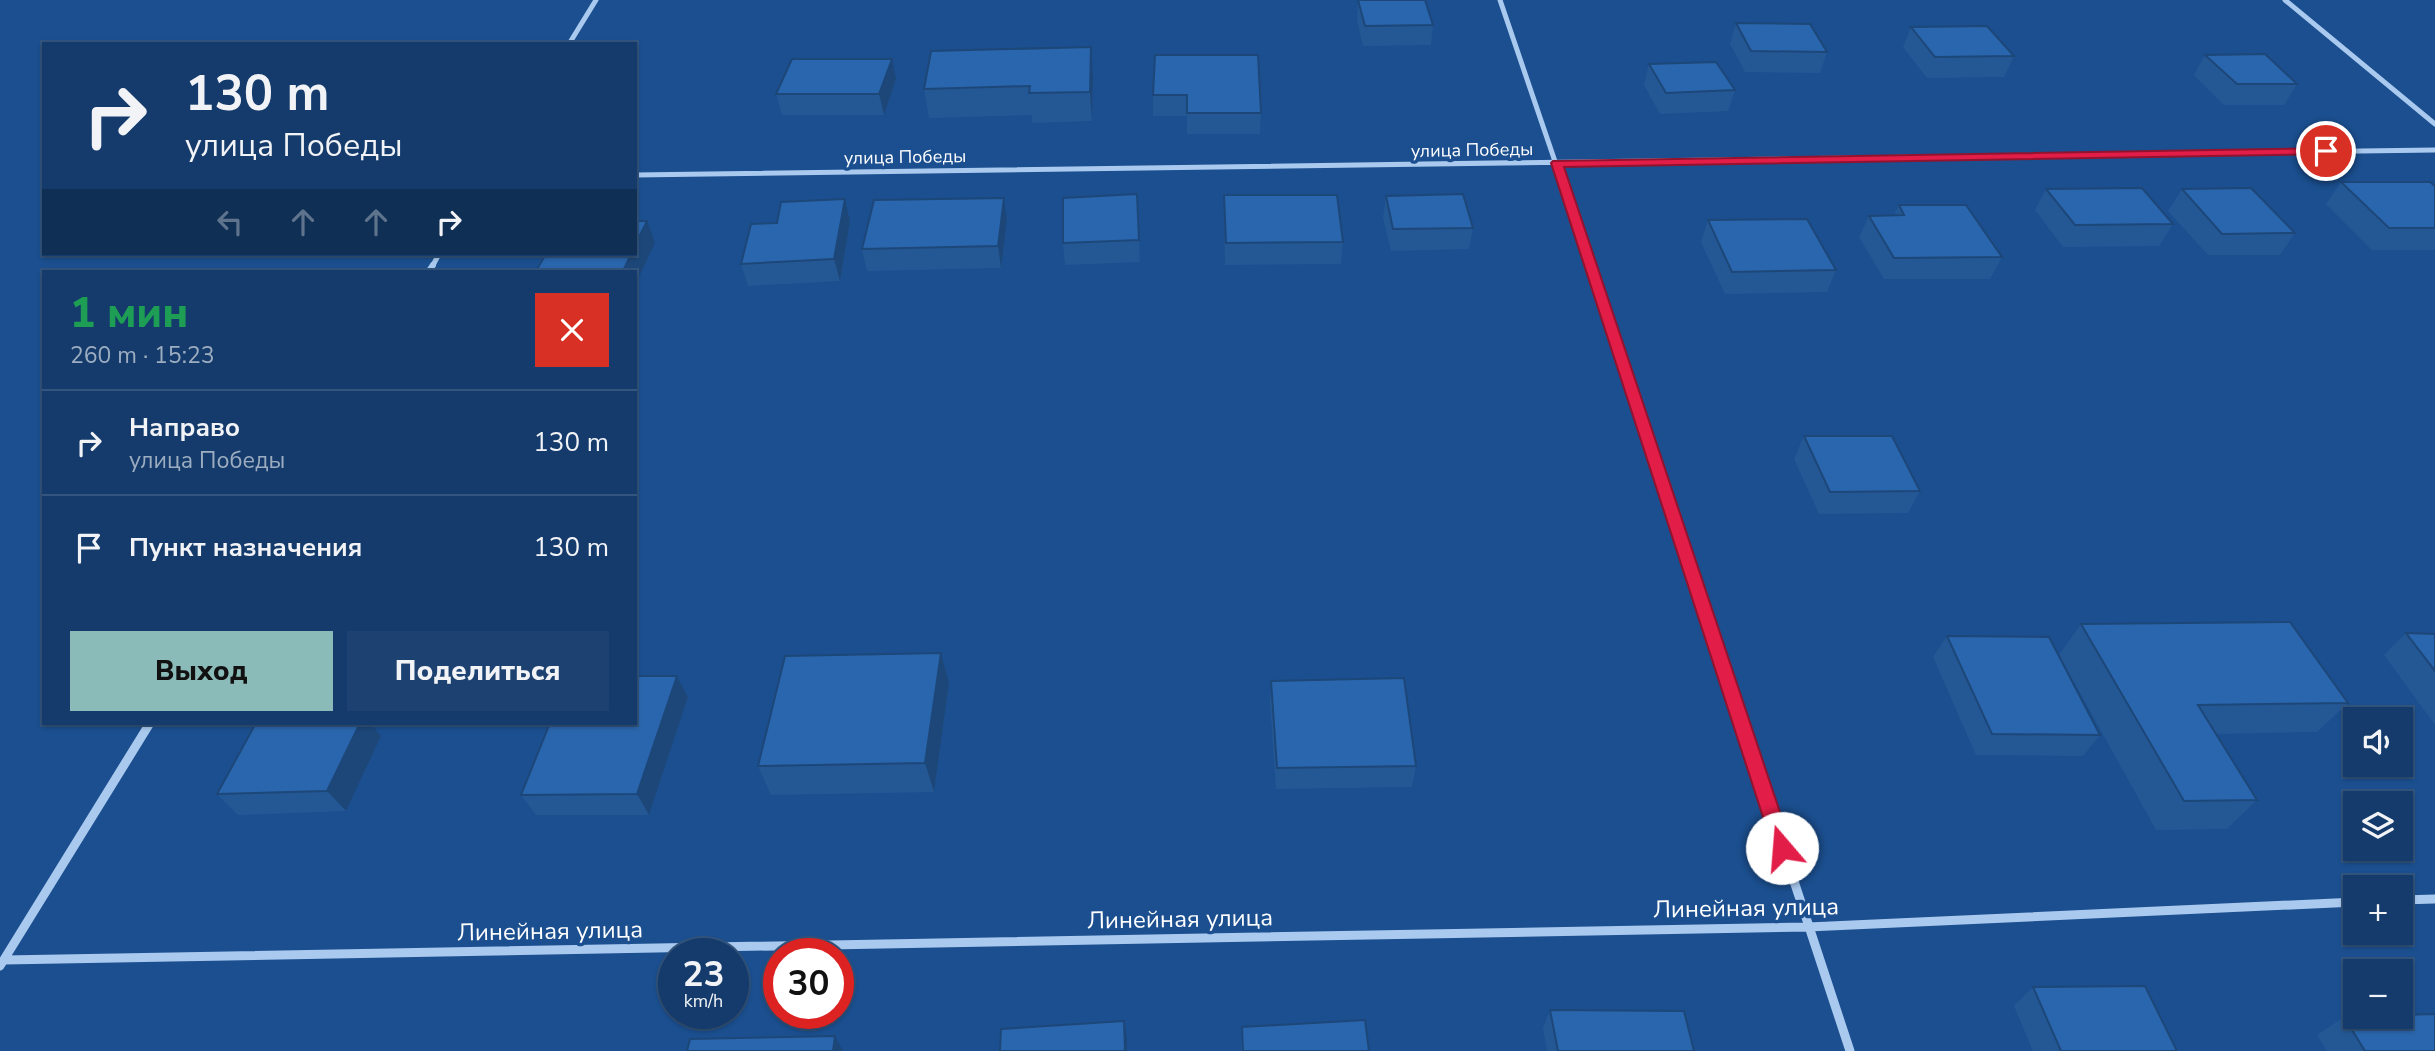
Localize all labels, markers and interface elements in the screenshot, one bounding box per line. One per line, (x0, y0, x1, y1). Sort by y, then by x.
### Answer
text: 130 m (185, 60, 329, 127)
icon: right (70, 70, 161, 161)
pin (2296, 121, 2356, 181)
text: улица Победы (185, 124, 403, 167)
icon: arrive (2307, 132, 2345, 170)
street label: улица Победы (1411, 137, 1533, 163)
street label: улица Победы (844, 144, 966, 170)
icon: left (211, 203, 249, 241)
icon: ahead (284, 203, 322, 241)
icon: ahead (357, 203, 395, 241)
icon: right (430, 203, 468, 241)
text: 1 мин (70, 285, 188, 342)
button: close (535, 293, 609, 367)
text: 260 m · 15:23 (70, 340, 215, 371)
text: Направо (129, 410, 240, 445)
icon: right (70, 424, 108, 462)
text: 130 m (533, 425, 609, 460)
text: улица Победы (129, 445, 285, 476)
icon: arrive (70, 529, 108, 567)
text: Пункт назначения (129, 530, 362, 565)
text: 130 m (533, 530, 609, 565)
button: Выход (70, 631, 333, 711)
button: Поделиться (347, 631, 609, 711)
map controls (2343, 707, 2413, 1029)
button: sound (2343, 707, 2413, 777)
button: layers (2343, 791, 2413, 861)
position arrow (1745, 811, 1819, 885)
button: + (2343, 875, 2413, 945)
street label: Линейная улица (1653, 890, 1839, 926)
street label: Линейная улица (1087, 901, 1273, 937)
street label: Линейная улица (457, 913, 643, 949)
speed limit sign: 30 (763, 938, 854, 1029)
text: 23 (682, 951, 725, 998)
button: − (2343, 959, 2413, 1029)
text: km/h (684, 989, 723, 1013)

